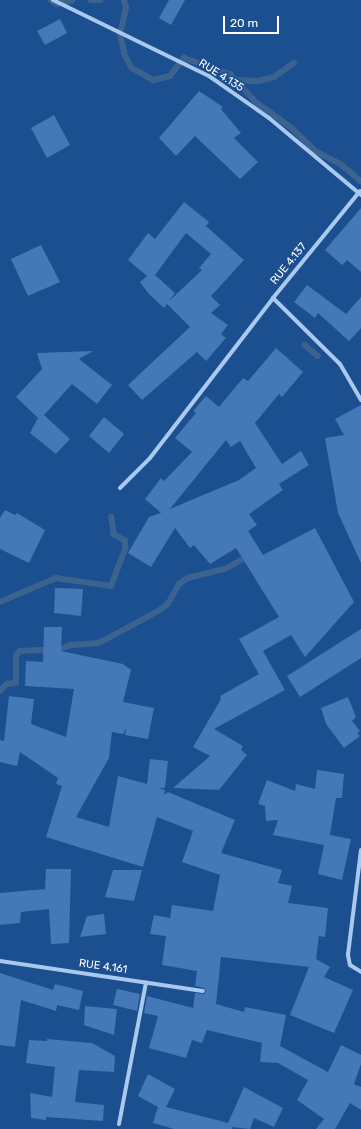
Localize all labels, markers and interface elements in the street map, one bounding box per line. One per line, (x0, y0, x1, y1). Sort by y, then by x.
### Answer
scale bar (225, 8, 281, 34)
text: 20 m (230, 16, 258, 30)
street label: RUE 4.135 (196, 57, 246, 95)
street label: RUE 4.137 (268, 240, 310, 288)
street label: RUE 4.161 (78, 957, 128, 977)

